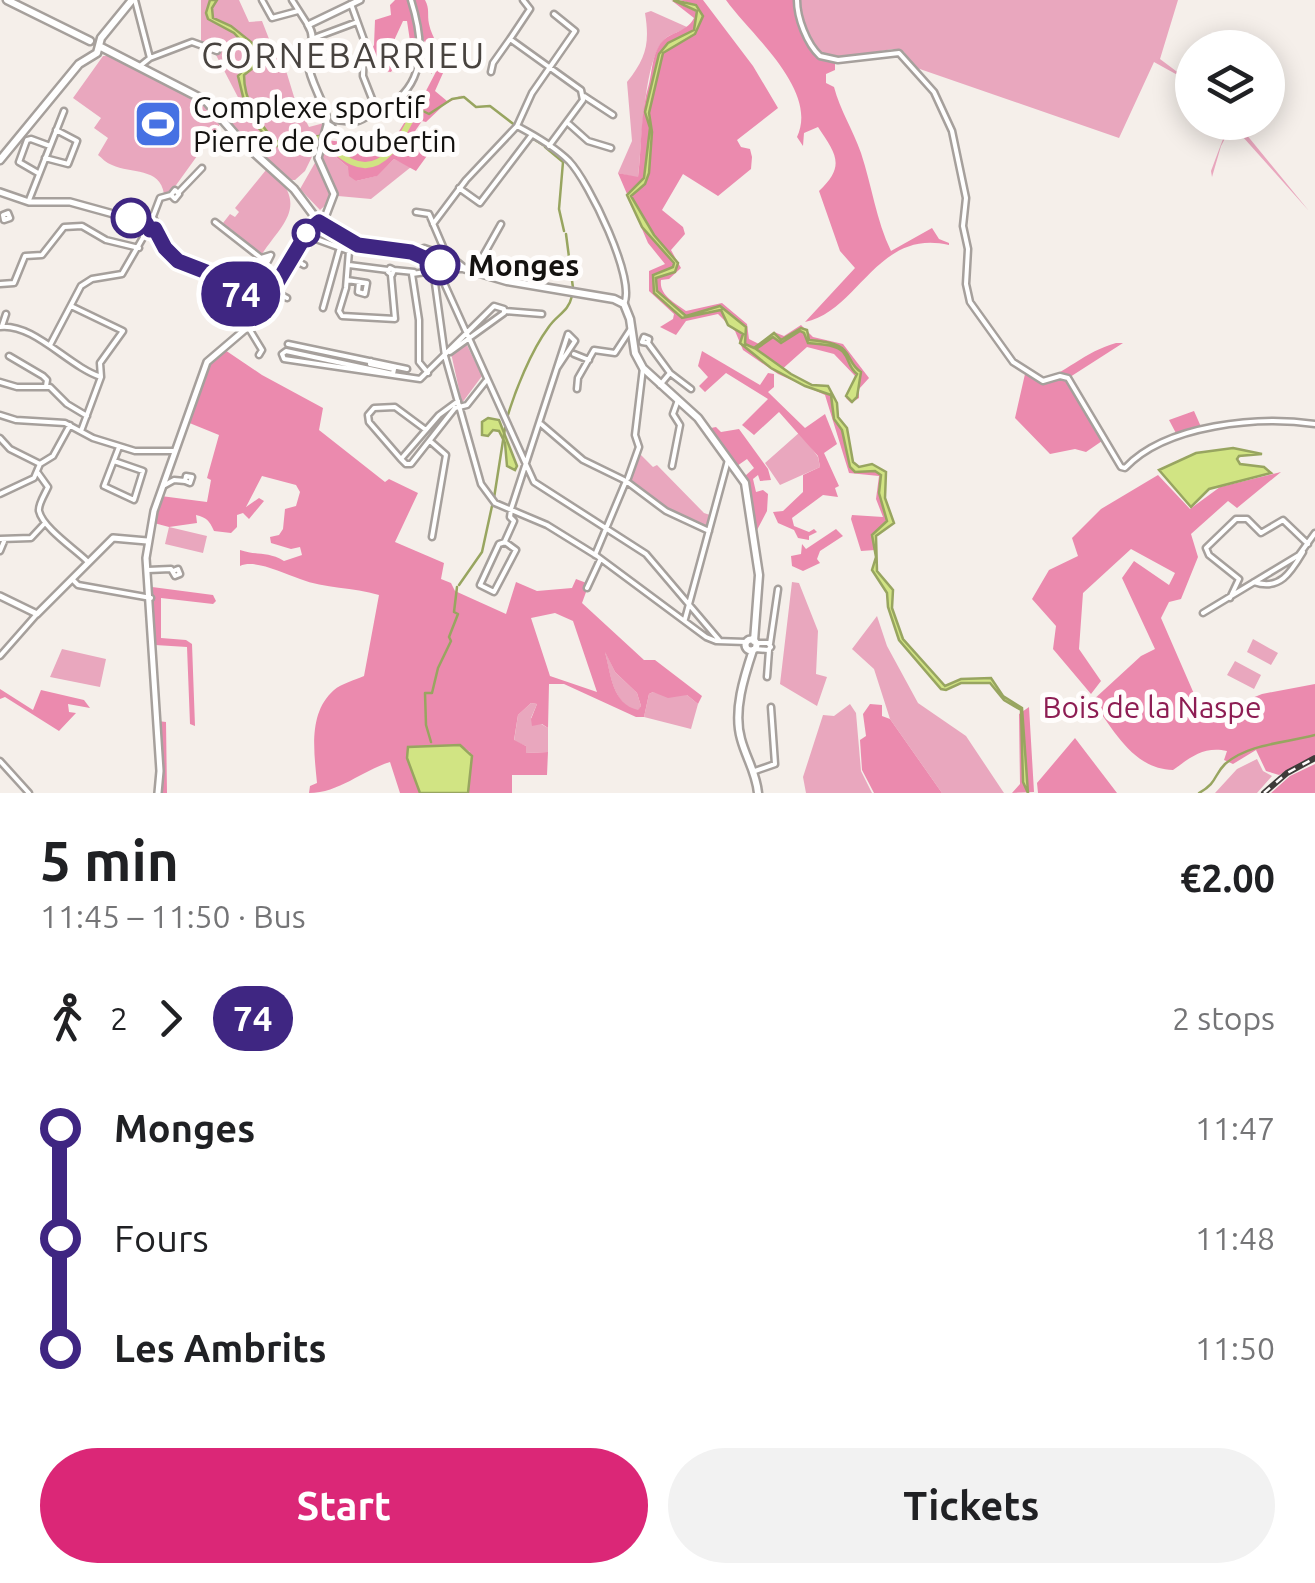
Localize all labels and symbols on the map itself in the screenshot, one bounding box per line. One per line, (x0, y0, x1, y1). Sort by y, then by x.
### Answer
district label: CORNEBARRIEU (201, 35, 487, 75)
place label: Complexe sportif Pierre de Coubertin (193, 90, 457, 158)
sports icon: Complexe sportif Pierre de Coubertin (132, 98, 184, 150)
unlabelled marker (112, 199, 150, 237)
unlabelled marker (293, 220, 319, 246)
marker: Monges (421, 246, 459, 284)
place label: Monges (468, 248, 579, 282)
line badge: 74 (196, 262, 286, 326)
park label: Bois de la Naspe (1043, 690, 1261, 724)

